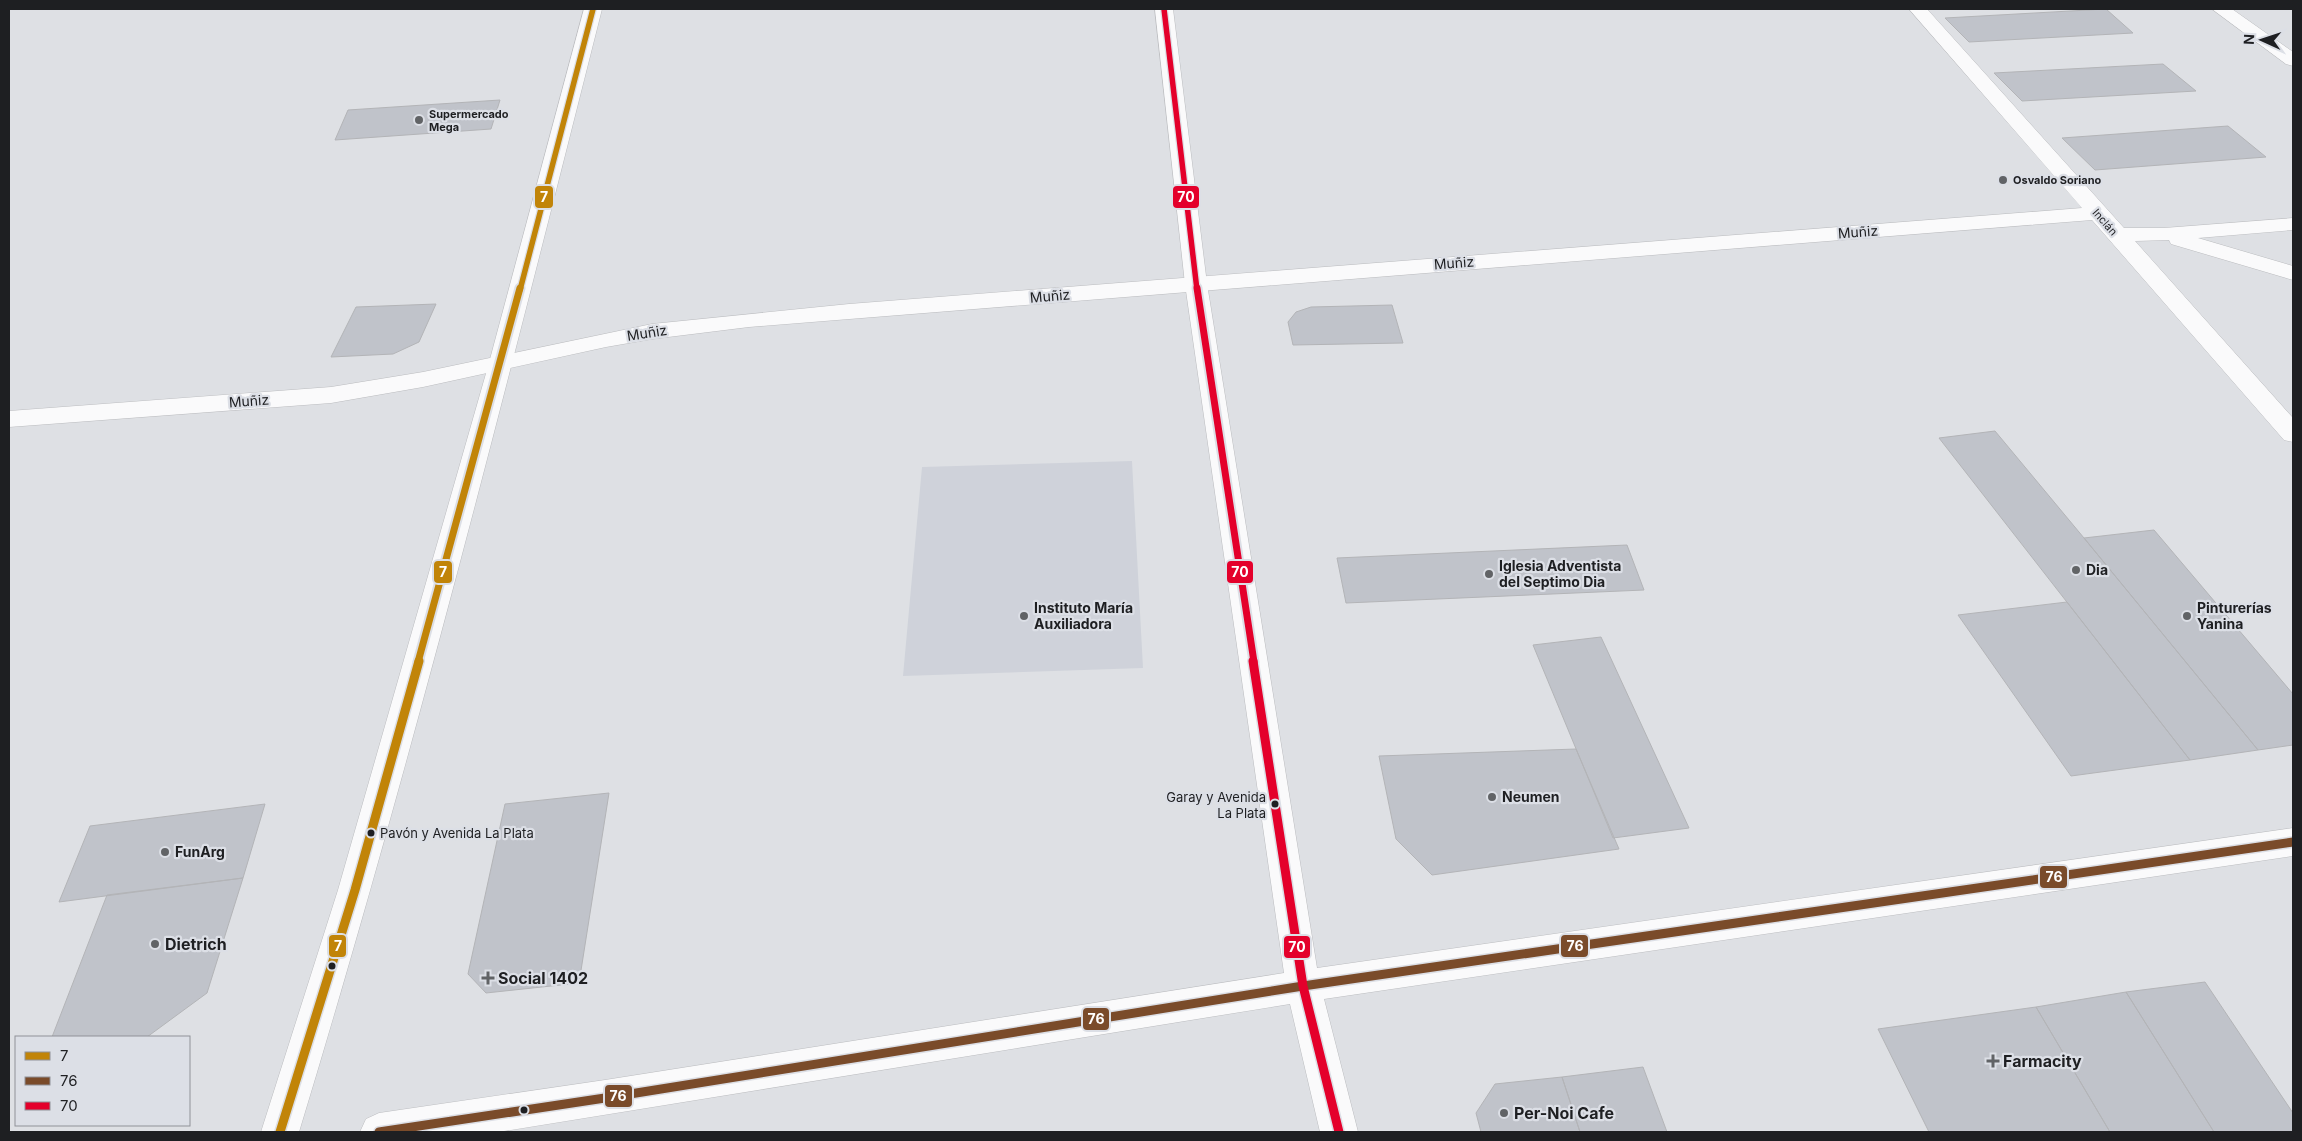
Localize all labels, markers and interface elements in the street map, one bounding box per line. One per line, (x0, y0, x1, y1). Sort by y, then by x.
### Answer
north arrow (2237, 15, 2287, 65)
text: N (2240, 34, 2257, 45)
place label: Supermercado Mega (429, 107, 509, 134)
marker: Supermercado Mega (413, 114, 425, 126)
place label: Osvaldo Soriano (2013, 173, 2102, 187)
marker: Osvaldo Soriano (1997, 174, 2009, 186)
line badge: 7 (534, 185, 554, 209)
line badge: 70 (1172, 185, 1200, 209)
text: 7 (540, 188, 548, 205)
text: 70 (1177, 188, 1195, 205)
street label: Inclán (2090, 206, 2120, 238)
street label: Muñiz (1837, 222, 1879, 241)
street label: Muñiz (1433, 253, 1475, 272)
street label: Muñiz (1029, 285, 1071, 306)
street label: Muñiz (626, 321, 668, 344)
street label: Muñiz (228, 391, 270, 410)
place label: Iglesia Adventista del Septimo Dia (1499, 557, 1621, 590)
line badge: 7 (433, 560, 453, 584)
line badge: 70 (1226, 560, 1254, 584)
place label: Dia (2086, 561, 2108, 578)
text: 7 (439, 563, 447, 580)
text: 70 (1231, 563, 1249, 580)
marker: Dia (2070, 564, 2082, 576)
marker: Iglesia Adventista del Septimo Dia (1483, 568, 1495, 580)
place label: Instituto María Auxiliadora (1034, 599, 1133, 632)
place label: Pinturerías Yanina (2197, 599, 2272, 632)
marker: Instituto María Auxiliadora (1018, 610, 1030, 622)
marker: Pinturerías Yanina (2181, 610, 2193, 622)
place label: Neumen (1502, 788, 1560, 805)
place label: Garay y Avenida La Plata (1166, 789, 1266, 821)
marker: Neumen (1486, 791, 1498, 803)
marker: Garay y Avenida La Plata (1270, 799, 1280, 809)
place label: Pavón y Avenida La Plata (380, 825, 534, 841)
marker: Pavón y Avenida La Plata (366, 828, 376, 838)
place label: FunArg (175, 843, 225, 860)
marker: FunArg (159, 846, 171, 858)
line badge: 76 (2039, 865, 2068, 889)
text: 76 (2045, 868, 2063, 885)
place label: Dietrich (165, 934, 227, 954)
line badge: 7 (328, 934, 347, 958)
line badge: 76 (1560, 934, 1589, 958)
line badge: 70 (1283, 935, 1311, 959)
text: 7 (334, 937, 342, 954)
text: 76 (1566, 937, 1584, 954)
marker: Dietrich (149, 938, 161, 950)
text: 70 (1288, 938, 1306, 955)
unlabelled marker (327, 961, 337, 971)
place label: Social 1402 (498, 968, 588, 988)
marker: Social 1402 (482, 972, 494, 984)
line badge: 76 (1082, 1007, 1110, 1031)
text: 76 (1087, 1010, 1105, 1027)
legend (15, 1036, 190, 1126)
text: 7 (60, 1046, 69, 1065)
place label: Farmacity (2003, 1051, 2082, 1071)
marker: Farmacity (1987, 1055, 1999, 1067)
text: 76 (60, 1071, 78, 1090)
line badge: 76 (604, 1084, 633, 1108)
text: 76 (609, 1087, 627, 1104)
text: 70 (60, 1096, 78, 1115)
place label: Per-Noi Cafe (1514, 1103, 1614, 1123)
unlabelled marker (519, 1105, 529, 1115)
marker: Per-Noi Cafe (1498, 1107, 1510, 1119)

